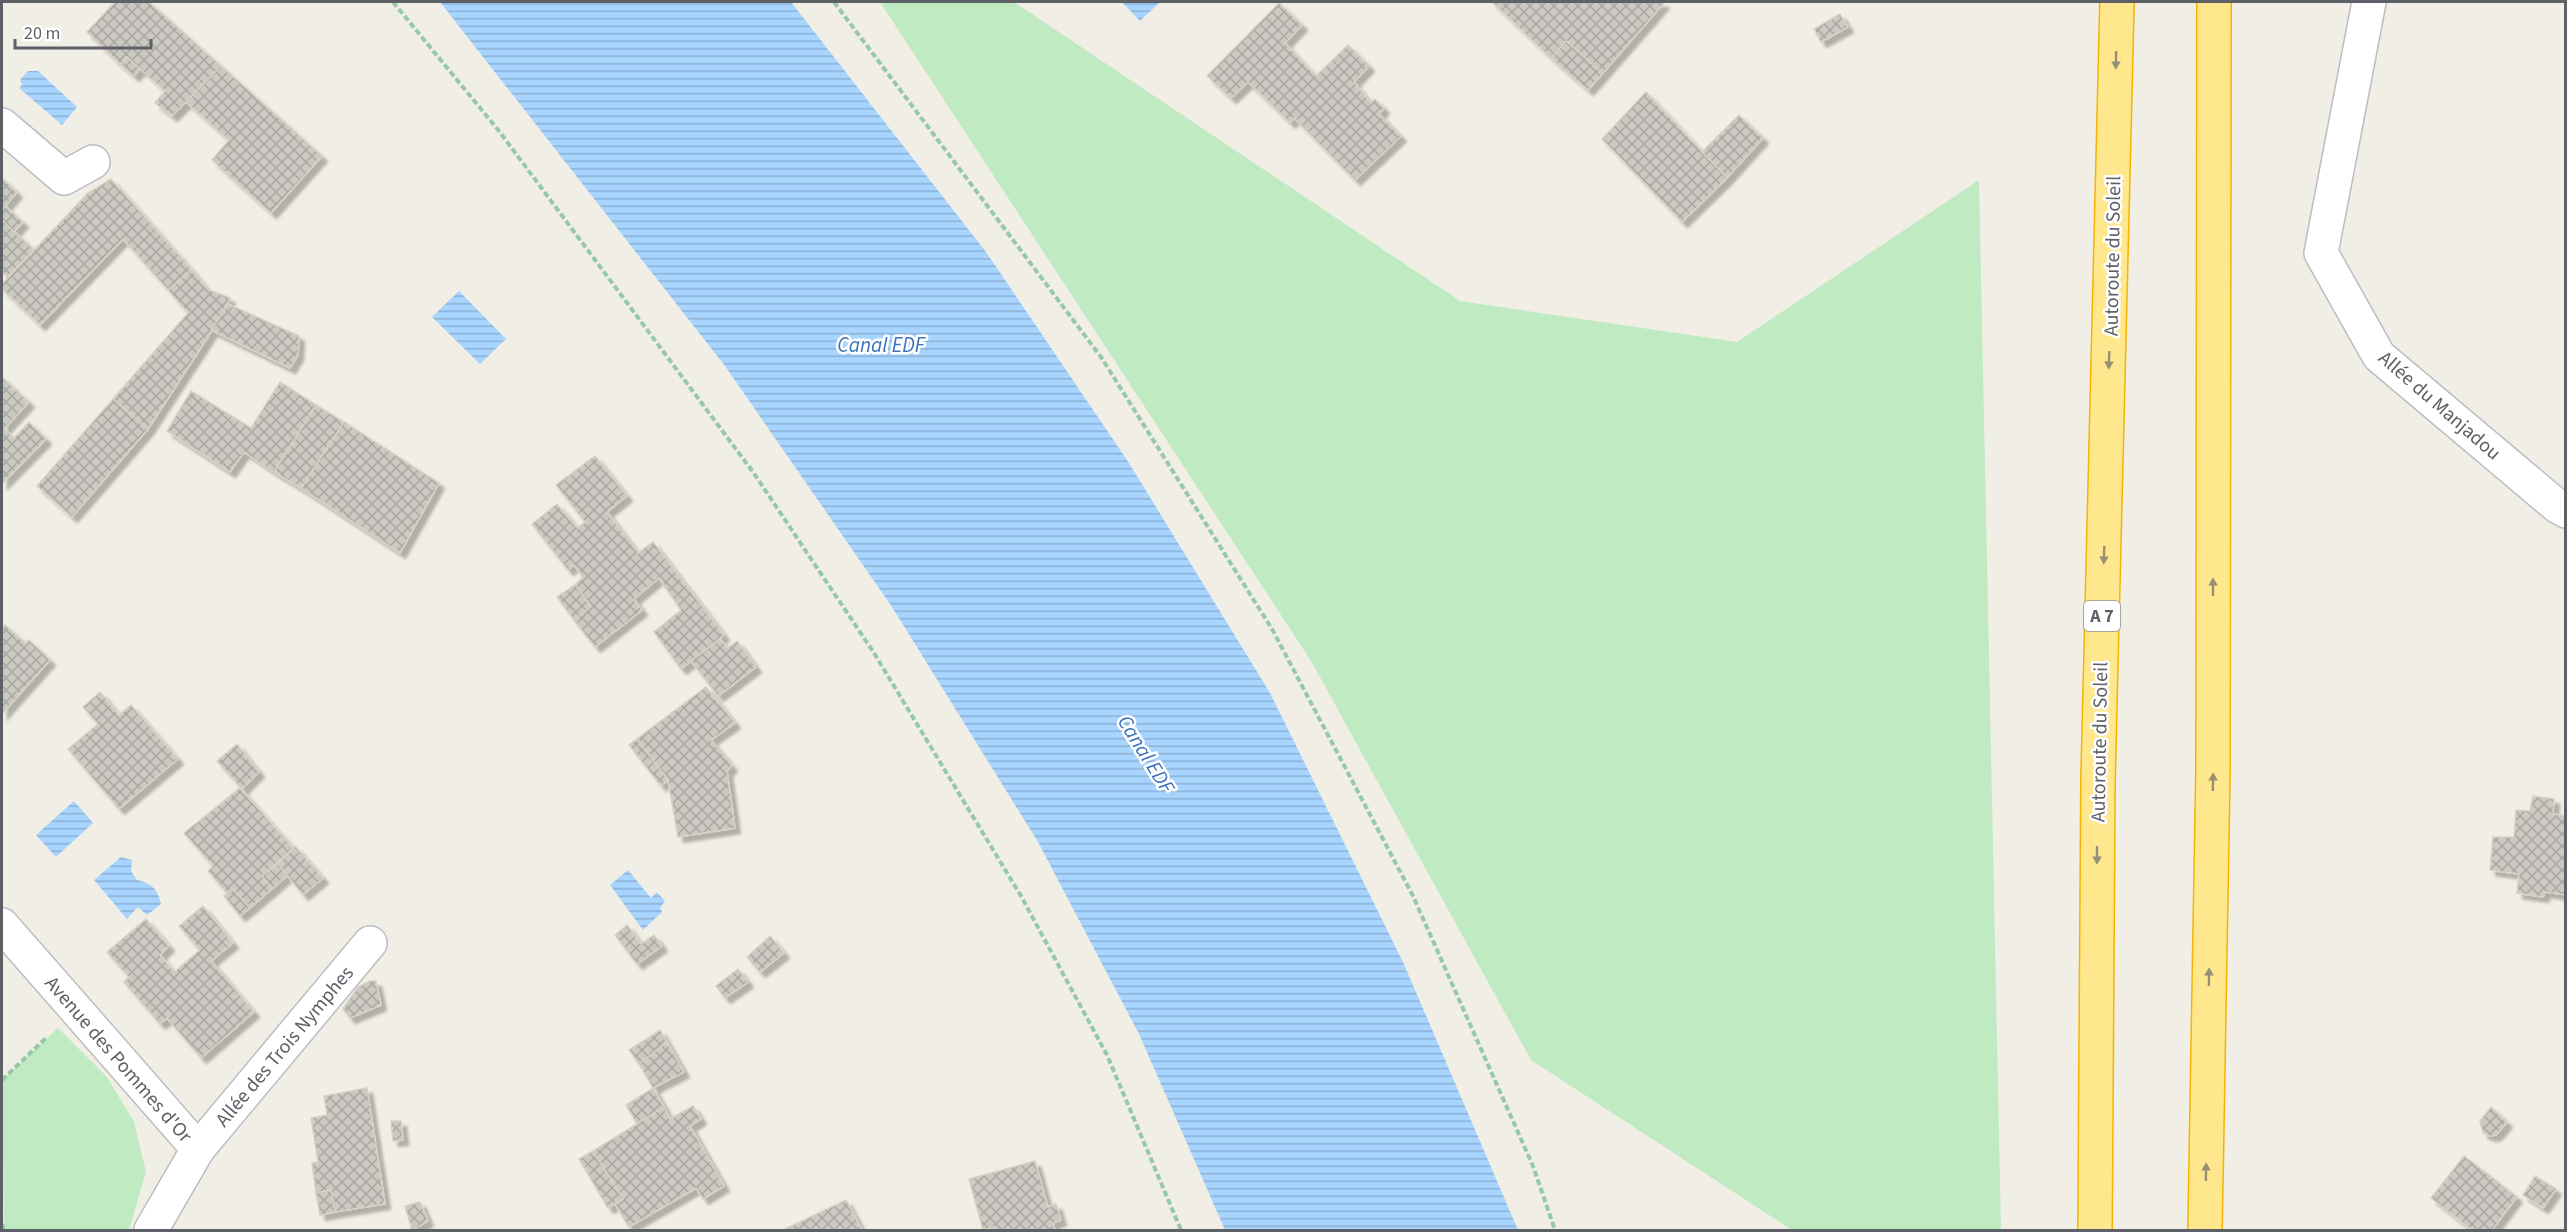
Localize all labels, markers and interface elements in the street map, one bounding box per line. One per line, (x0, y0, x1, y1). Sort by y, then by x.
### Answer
scale bar (15, 12, 152, 50)
text: 20 m (24, 21, 60, 46)
one-way arrow (2111, 50, 2121, 69)
street label: Autoroute du Soleil (2098, 176, 2128, 336)
water label: Canal EDF (837, 330, 927, 360)
street label: Allée du Manjadou (2372, 345, 2507, 467)
one-way arrow (2104, 350, 2114, 369)
one-way arrow (2099, 545, 2109, 564)
one-way arrow (2208, 578, 2218, 597)
road number: A 7 (2084, 601, 2120, 631)
street label: Autoroute du Soleil (2085, 662, 2115, 822)
water label: Canal EDF (1110, 709, 1183, 801)
one-way arrow (2208, 773, 2217, 792)
one-way arrow (2093, 845, 2102, 864)
street label: Allée des Trois Nymphes (209, 960, 360, 1133)
one-way arrow (2204, 968, 2214, 987)
street label: Avenue des Pommes d'Or (38, 970, 199, 1149)
one-way arrow (2201, 1163, 2210, 1182)

